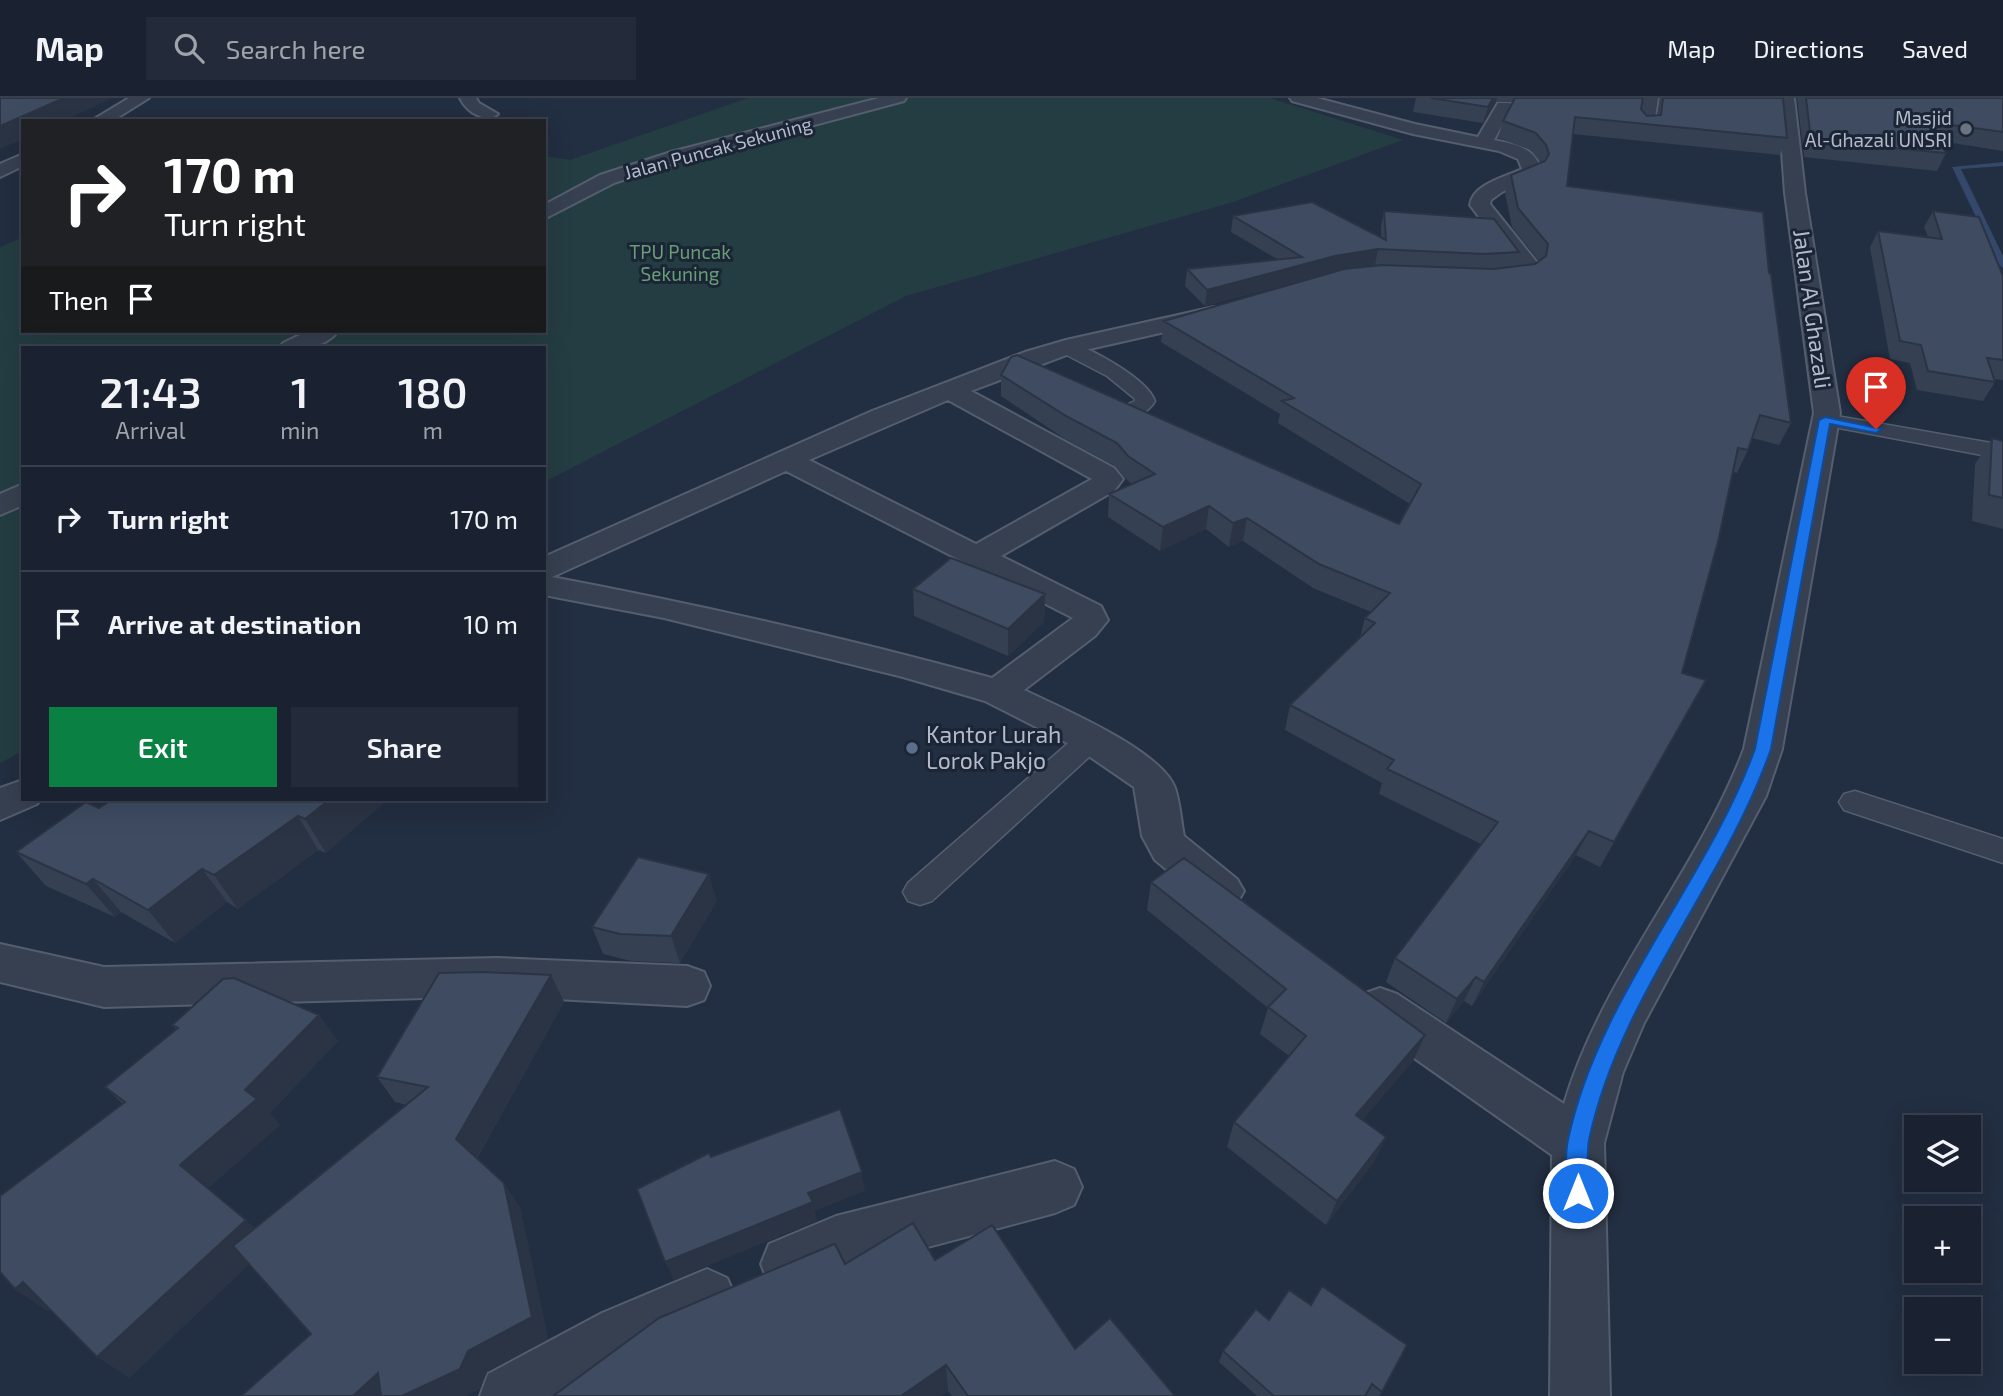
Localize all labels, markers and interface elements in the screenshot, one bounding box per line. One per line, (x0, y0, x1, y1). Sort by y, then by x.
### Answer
search box (146, 17, 636, 80)
text: Map (35, 28, 104, 68)
icon: search (170, 29, 208, 67)
text: Search here (226, 33, 365, 64)
text: Map (1667, 34, 1715, 63)
text: Directions (1753, 34, 1864, 63)
text: Saved (1902, 34, 1968, 63)
place label: Masjid Al-Ghazali UNSRI (1805, 106, 1952, 151)
street label: Jalan Puncak Sekuning (621, 111, 815, 184)
marker: Masjid Al-Ghazali UNSRI (1958, 121, 1974, 137)
text: 170 m (164, 144, 296, 203)
icon: right (49, 147, 140, 238)
text: Turn right (164, 204, 306, 242)
street label: Jalan Al Ghazali (1788, 227, 1838, 390)
park label: TPU Puncak Sekuning (629, 240, 731, 285)
icon: arrive (122, 280, 160, 318)
text: Then (49, 284, 108, 315)
pin (1846, 357, 1906, 429)
text: 21:43 (100, 366, 202, 416)
text: 1 (291, 366, 309, 416)
text: 180 (398, 366, 467, 416)
icon: arrive (1857, 368, 1895, 406)
text: Arrival (116, 416, 186, 444)
text: min (280, 416, 319, 444)
text: m (423, 416, 443, 444)
icon: right (49, 500, 87, 538)
text: Turn right (108, 503, 229, 534)
text: 170 m (450, 503, 518, 534)
icon: arrive (49, 605, 87, 643)
text: Arrive at destination (108, 608, 361, 639)
text: 10 m (463, 608, 518, 639)
button: Exit (49, 707, 277, 787)
button: Share (291, 707, 518, 787)
place label: Kantor Lurah Lorok Pakjo (926, 720, 1061, 774)
marker: Kantor Lurah Lorok Pakjo (904, 740, 920, 756)
map controls (1904, 1115, 1981, 1374)
button: layers (1904, 1115, 1981, 1192)
position arrow (1541, 1156, 1615, 1230)
button: + (1904, 1206, 1981, 1283)
button: − (1904, 1297, 1981, 1374)

